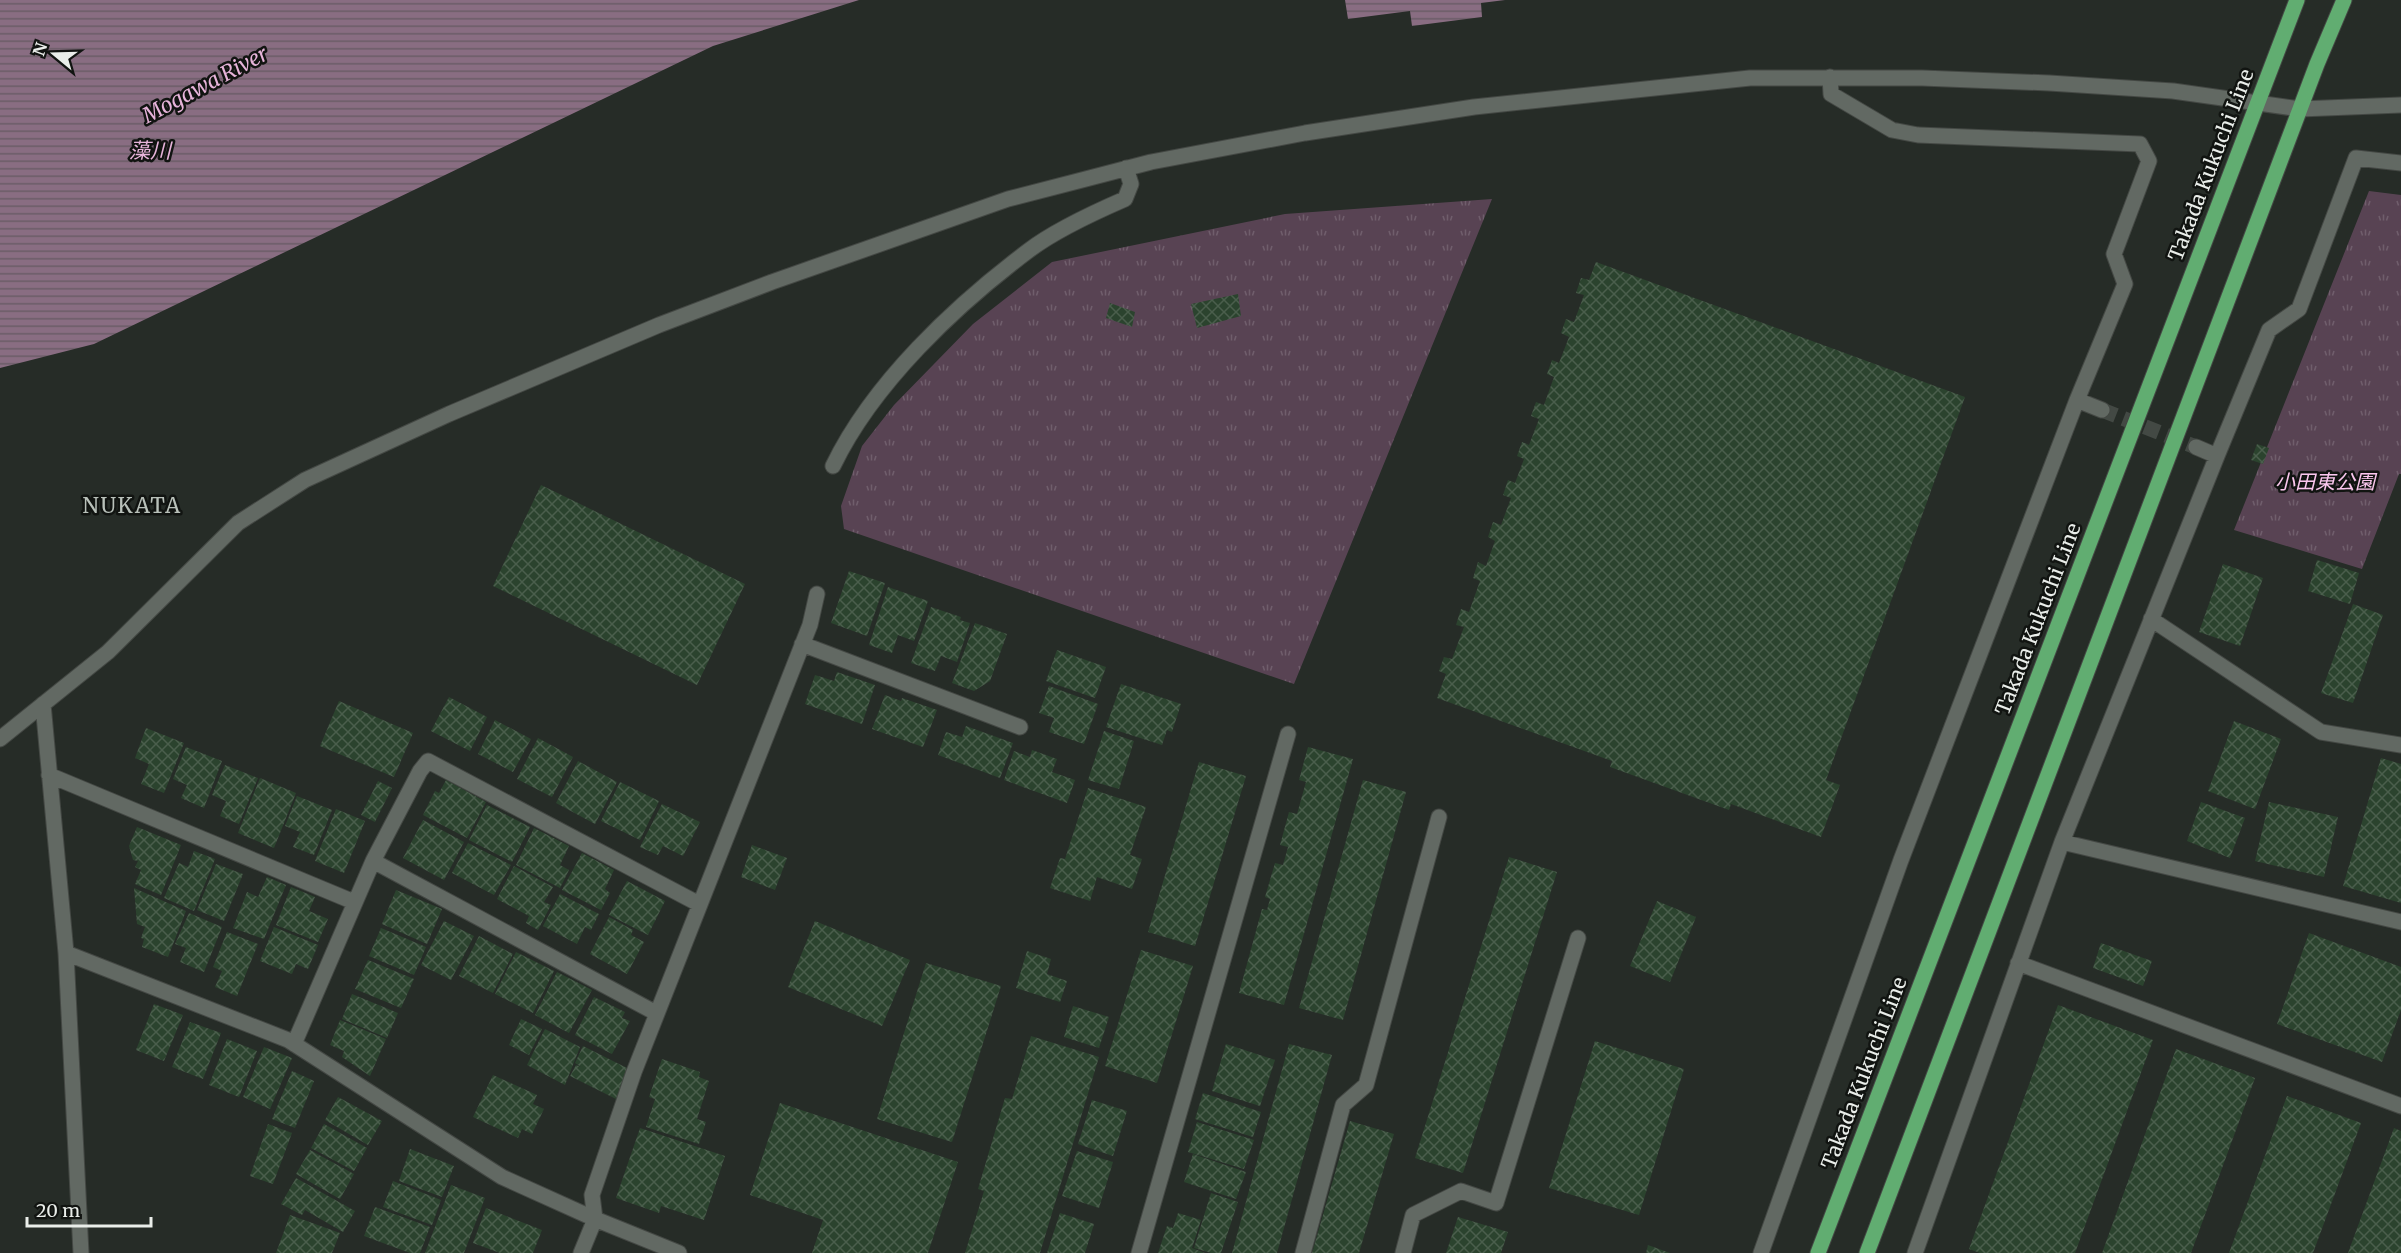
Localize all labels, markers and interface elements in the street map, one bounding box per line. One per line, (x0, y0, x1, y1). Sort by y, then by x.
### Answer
north arrow (24, 24, 84, 84)
text: N (28, 40, 51, 58)
water label: Mogawa River (136, 40, 273, 129)
street label: Takada Kukuchi Line (2162, 65, 2259, 264)
water label: 藻川 (129, 137, 173, 164)
park label: 小田東公園 (2275, 469, 2378, 494)
district label: NUKATA (83, 492, 181, 519)
street label: Takada Kukuchi Line (1989, 519, 2086, 718)
street label: Takada Kukuchi Line (1815, 973, 1912, 1172)
scale bar (27, 1190, 152, 1228)
text: 20 m (36, 1199, 80, 1222)

